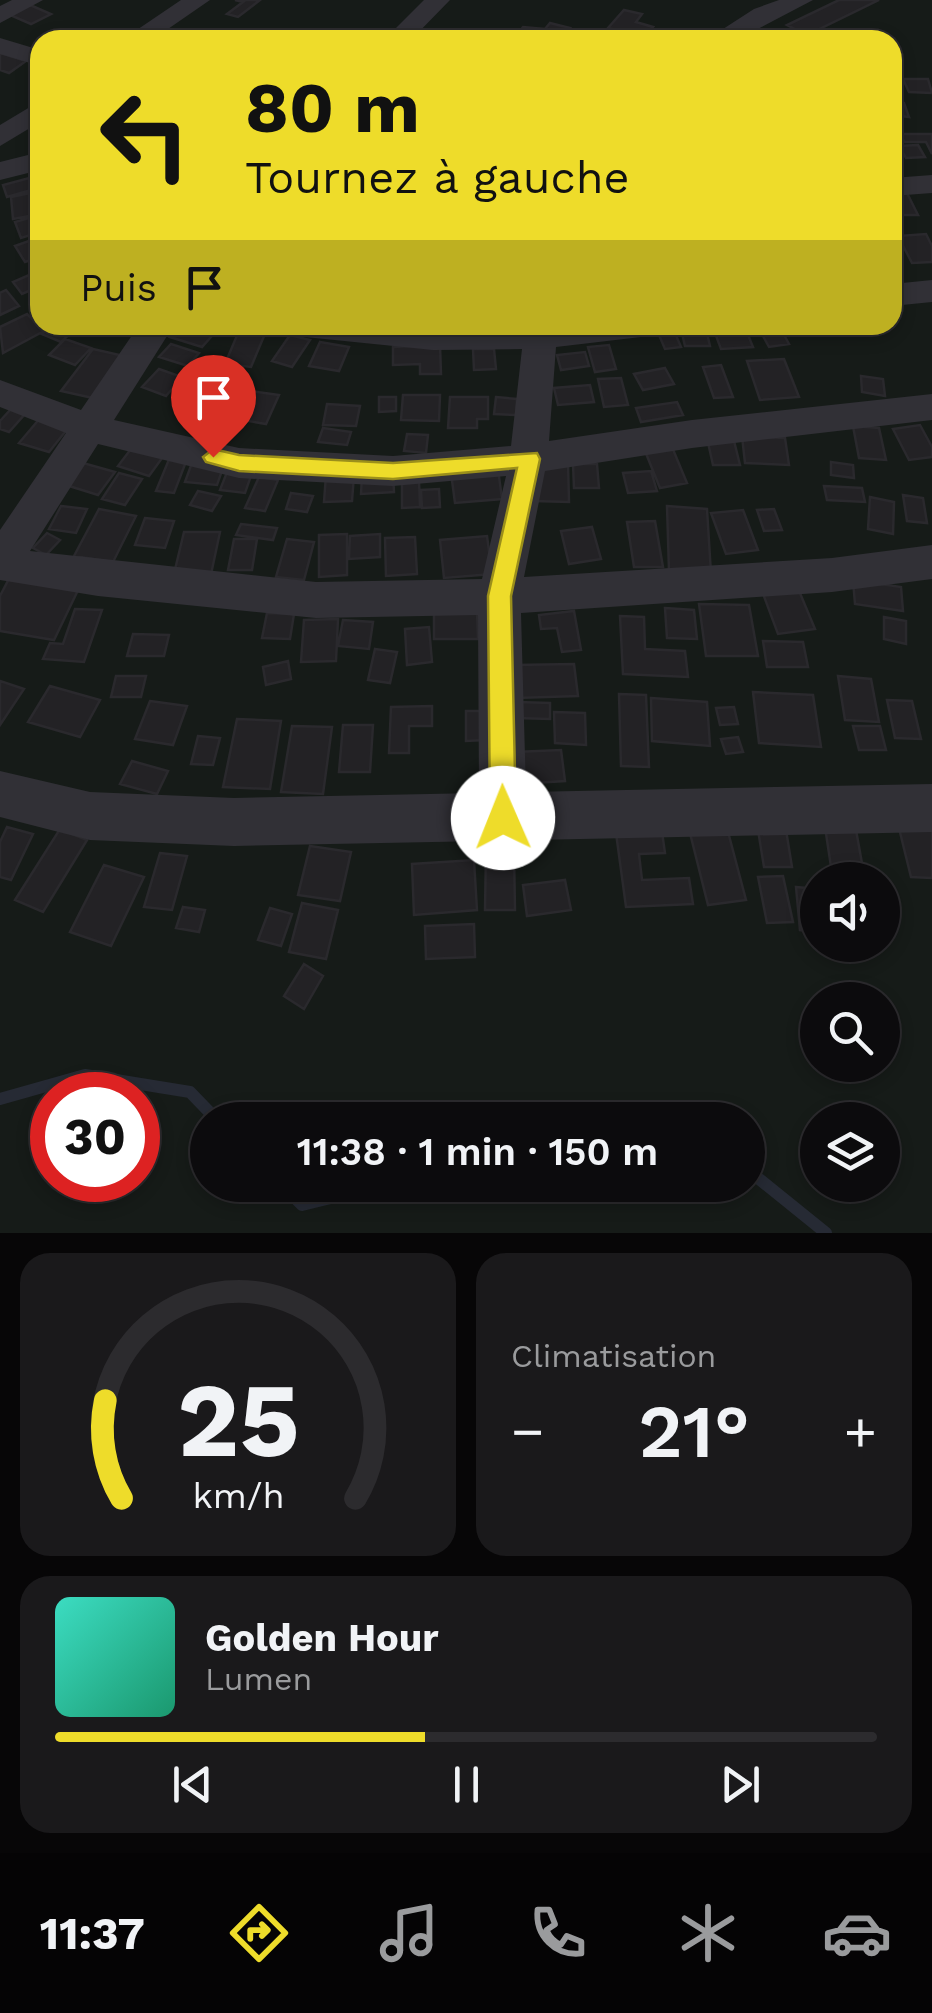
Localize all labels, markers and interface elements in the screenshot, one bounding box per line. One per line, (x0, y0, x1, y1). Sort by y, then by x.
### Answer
text: 80 m (245, 67, 420, 149)
icon: left (80, 70, 210, 200)
text: Tournez à gauche (245, 151, 630, 204)
icon: arrive (177, 260, 232, 315)
text: Puis (80, 266, 157, 310)
pin (171, 355, 256, 458)
icon: arrive (186, 370, 241, 425)
position arrow (451, 766, 555, 870)
map controls (800, 862, 900, 1202)
button: sound (800, 862, 900, 962)
button: search (800, 982, 900, 1082)
speed limit sign: 30 (30, 1072, 160, 1202)
button: layers (800, 1102, 900, 1202)
text: 11:38 · 1 min · 150 m (297, 1130, 658, 1174)
text: Climatisation (511, 1337, 716, 1375)
text: 25 (177, 1359, 299, 1481)
text: 21° (638, 1387, 750, 1475)
text: − (511, 1399, 544, 1463)
text: + (844, 1399, 877, 1463)
text: km/h (192, 1475, 284, 1517)
text: Golden Hour (205, 1616, 439, 1660)
text: Lumen (205, 1660, 312, 1698)
icon: previous (165, 1757, 220, 1812)
icon: pause (439, 1757, 494, 1812)
icon: next (713, 1757, 768, 1812)
icon: directions (224, 1898, 294, 1968)
icon: music (374, 1898, 444, 1968)
icon: phone (523, 1898, 593, 1968)
icon: climate (673, 1898, 743, 1968)
icon: car (822, 1898, 892, 1968)
text: 11:37 (40, 1907, 145, 1960)

